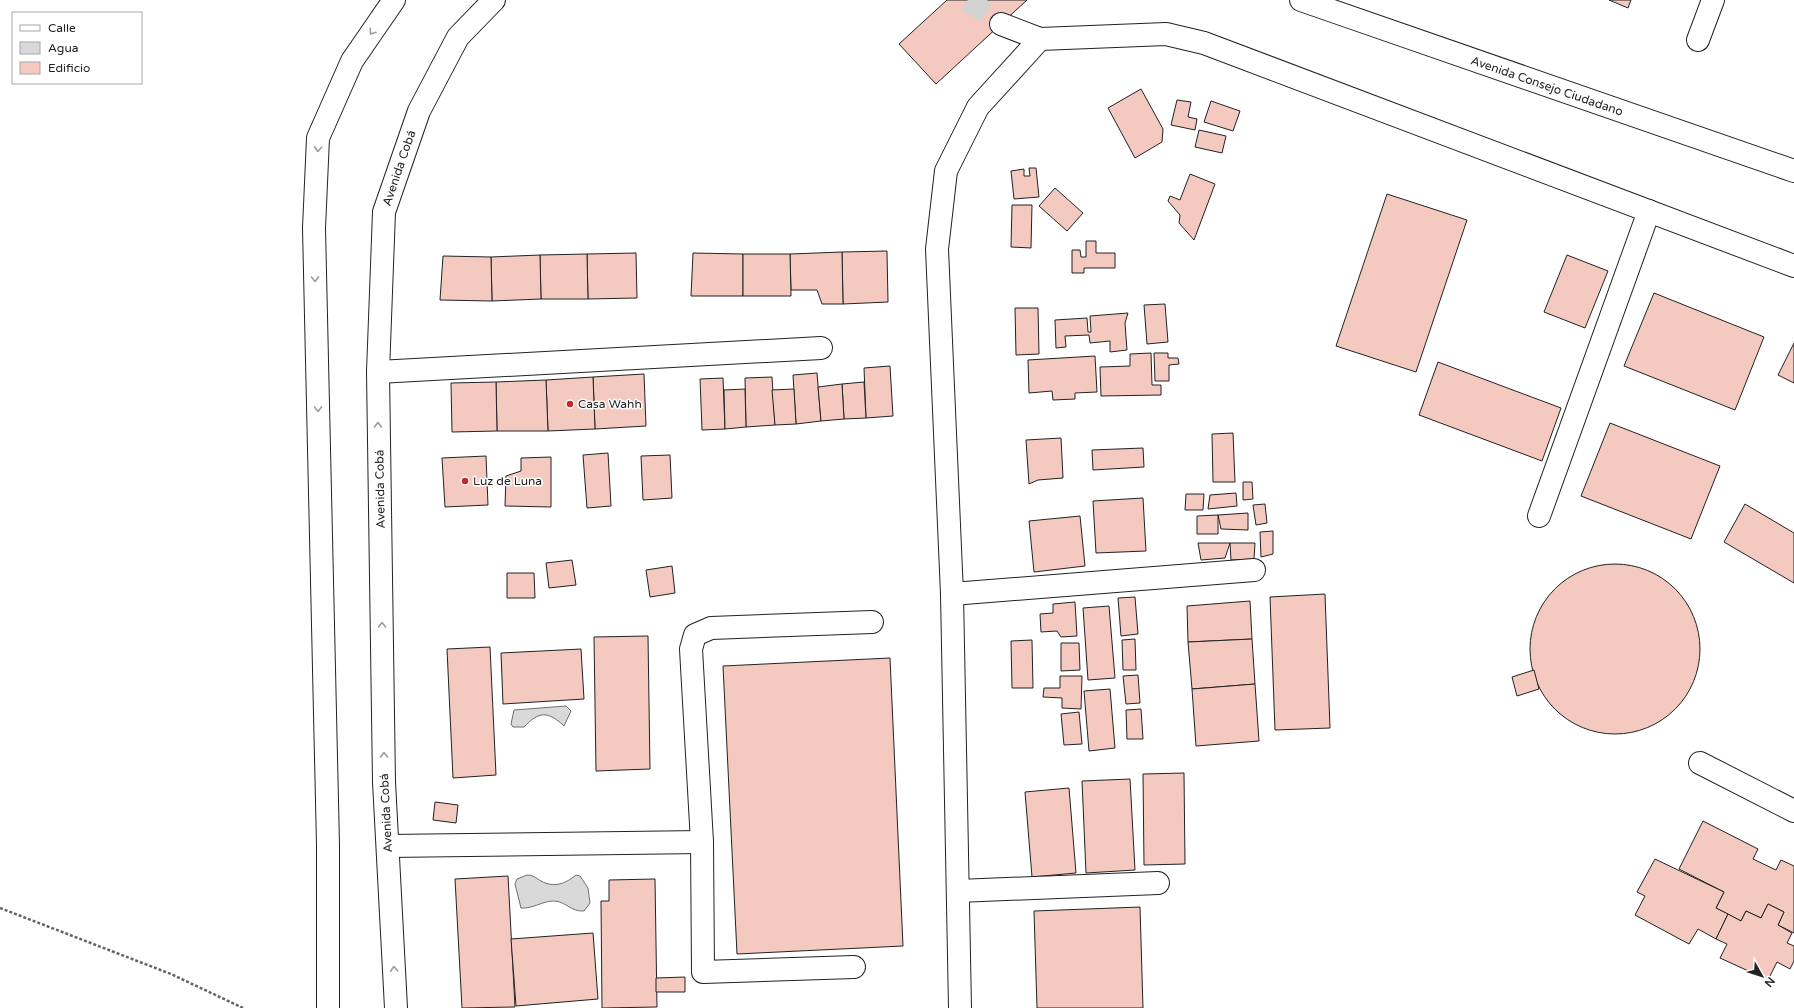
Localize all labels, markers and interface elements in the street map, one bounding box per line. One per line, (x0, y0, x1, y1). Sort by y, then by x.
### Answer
legend (12, 12, 142, 84)
text: Calle (48, 21, 76, 35)
one-way arrow (369, 28, 377, 35)
text: Agua (48, 41, 78, 55)
street label: Avenida Consejo Ciudadano (1469, 53, 1625, 119)
text: Edificio (48, 61, 90, 75)
street label: Avenida Cobá (380, 128, 418, 208)
one-way arrow (313, 146, 322, 152)
one-way arrow (311, 276, 319, 282)
place label: Casa Wahh (578, 397, 642, 411)
marker: Casa Wahh (565, 399, 575, 409)
one-way arrow (314, 406, 322, 412)
one-way arrow (374, 422, 383, 428)
street label: Avenida Cobá (372, 449, 388, 529)
place label: Luz de Luna (473, 474, 542, 488)
marker: Luz de Luna (460, 476, 470, 486)
one-way arrow (378, 622, 386, 628)
one-way arrow (380, 752, 388, 758)
street label: Avenida Cobá (377, 773, 395, 853)
north arrow (1742, 956, 1782, 996)
one-way arrow (390, 966, 399, 972)
text: N (1762, 974, 1777, 990)

